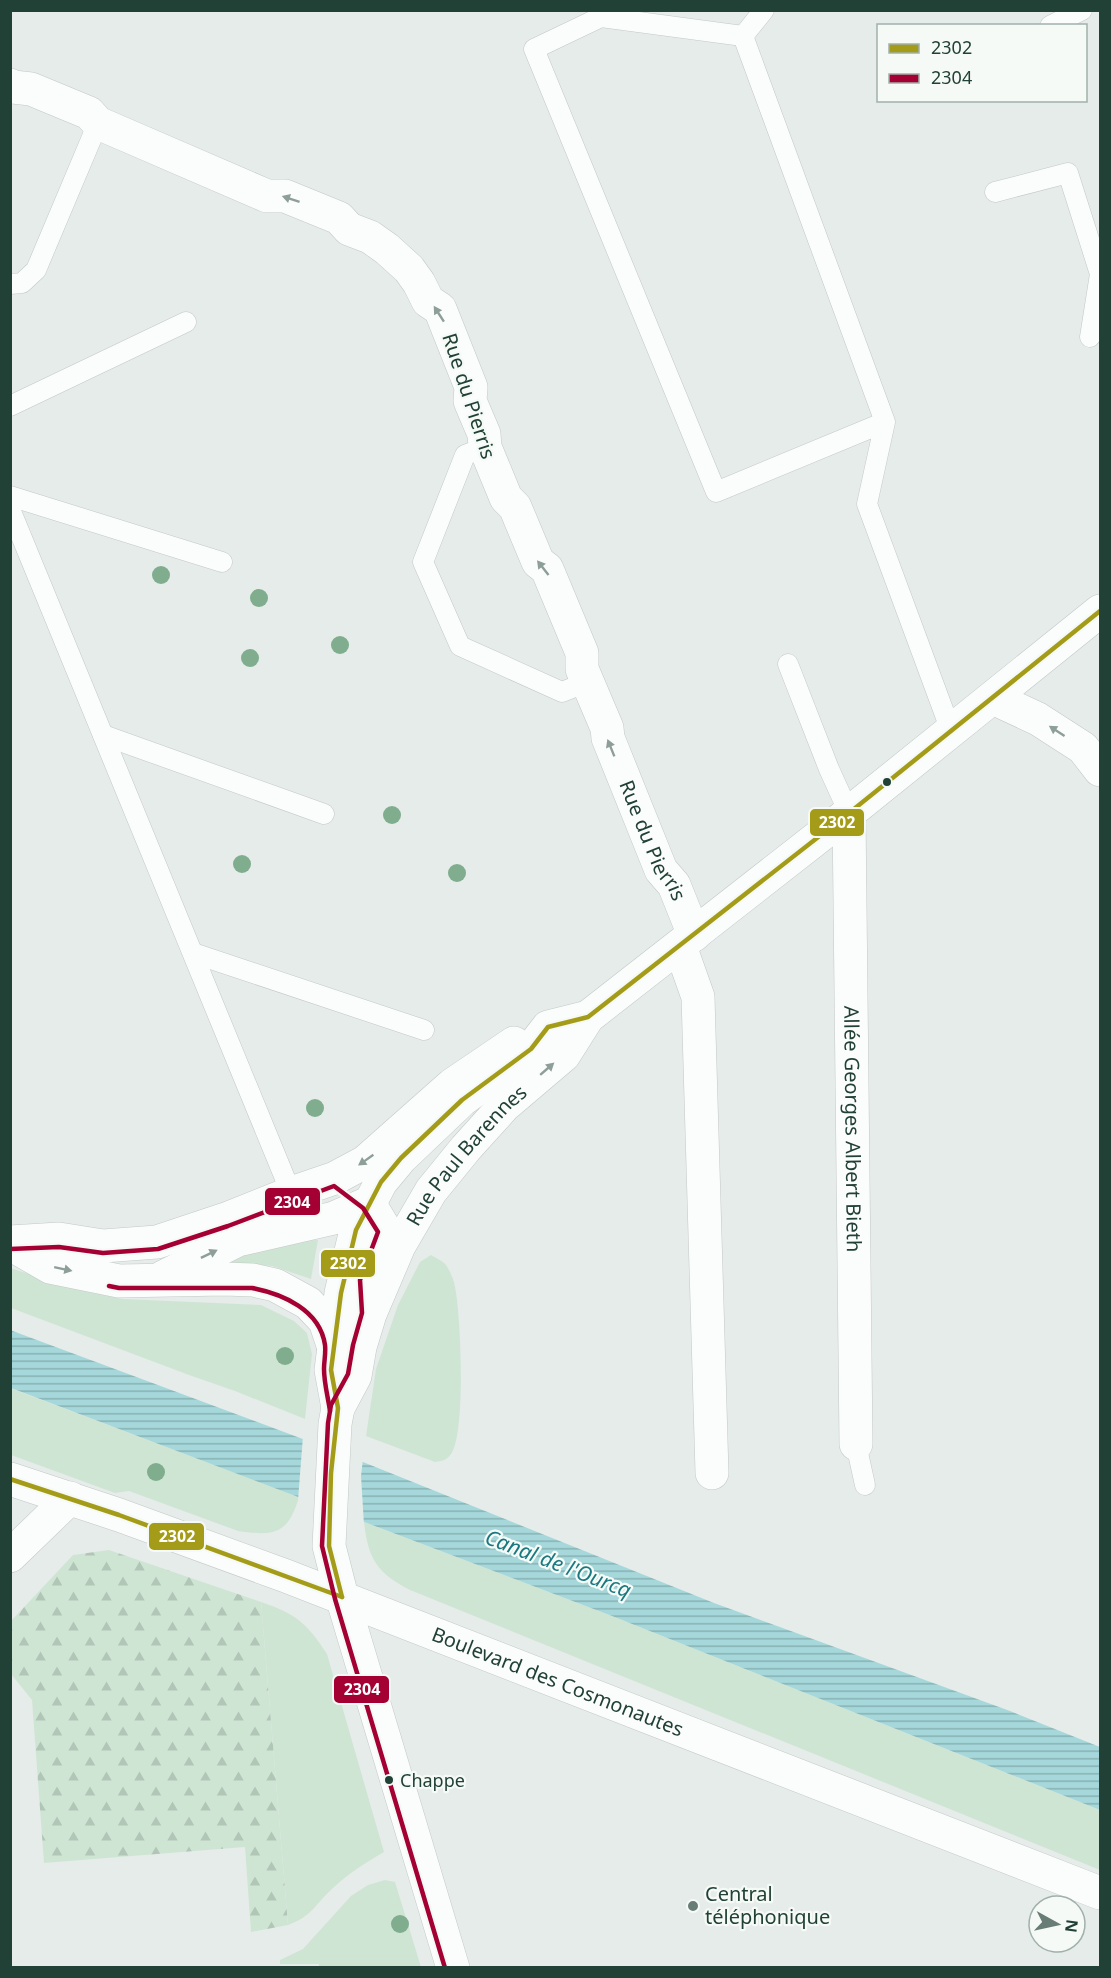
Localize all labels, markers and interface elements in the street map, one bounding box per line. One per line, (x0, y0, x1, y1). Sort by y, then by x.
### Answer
legend (877, 24, 1087, 102)
text: 2302 (931, 35, 972, 59)
text: 2304 (931, 65, 972, 89)
one-way arrow (281, 194, 299, 203)
one-way arrow (434, 305, 445, 322)
street label: Rue du Pierris (436, 329, 503, 462)
one-way arrow (537, 560, 549, 576)
one-way arrow (1049, 726, 1065, 737)
one-way arrow (606, 739, 616, 757)
street label: Rue du Pierris (613, 776, 693, 904)
unlabelled marker (881, 776, 893, 788)
line badge: 2302 (809, 808, 865, 837)
text: 2302 (819, 811, 855, 833)
street label: Allée Georges Albert Bieth (838, 1006, 868, 1252)
one-way arrow (539, 1063, 554, 1076)
street label: Rue Paul Barennes (400, 1078, 532, 1231)
one-way arrow (358, 1154, 374, 1165)
line badge: 2304 (264, 1187, 321, 1216)
text: 2304 (274, 1191, 310, 1213)
one-way arrow (201, 1249, 218, 1259)
line badge: 2302 (320, 1249, 376, 1278)
text: 2302 (330, 1252, 366, 1274)
one-way arrow (54, 1265, 73, 1274)
line badge: 2302 (148, 1522, 205, 1551)
water label: Canal de l'Ourcq (481, 1522, 635, 1604)
text: 2302 (159, 1525, 195, 1547)
street label: Boulevard des Cosmonautes (428, 1620, 687, 1742)
line badge: 2304 (333, 1675, 390, 1704)
text: 2304 (344, 1678, 380, 1700)
place label: Chappe (400, 1768, 465, 1792)
marker: Chappe (383, 1774, 395, 1786)
place label: Central téléphonique (705, 1880, 830, 1930)
north arrow (1027, 1894, 1087, 1954)
marker: Central téléphonique (686, 1899, 700, 1913)
text: N (1060, 1918, 1084, 1934)

